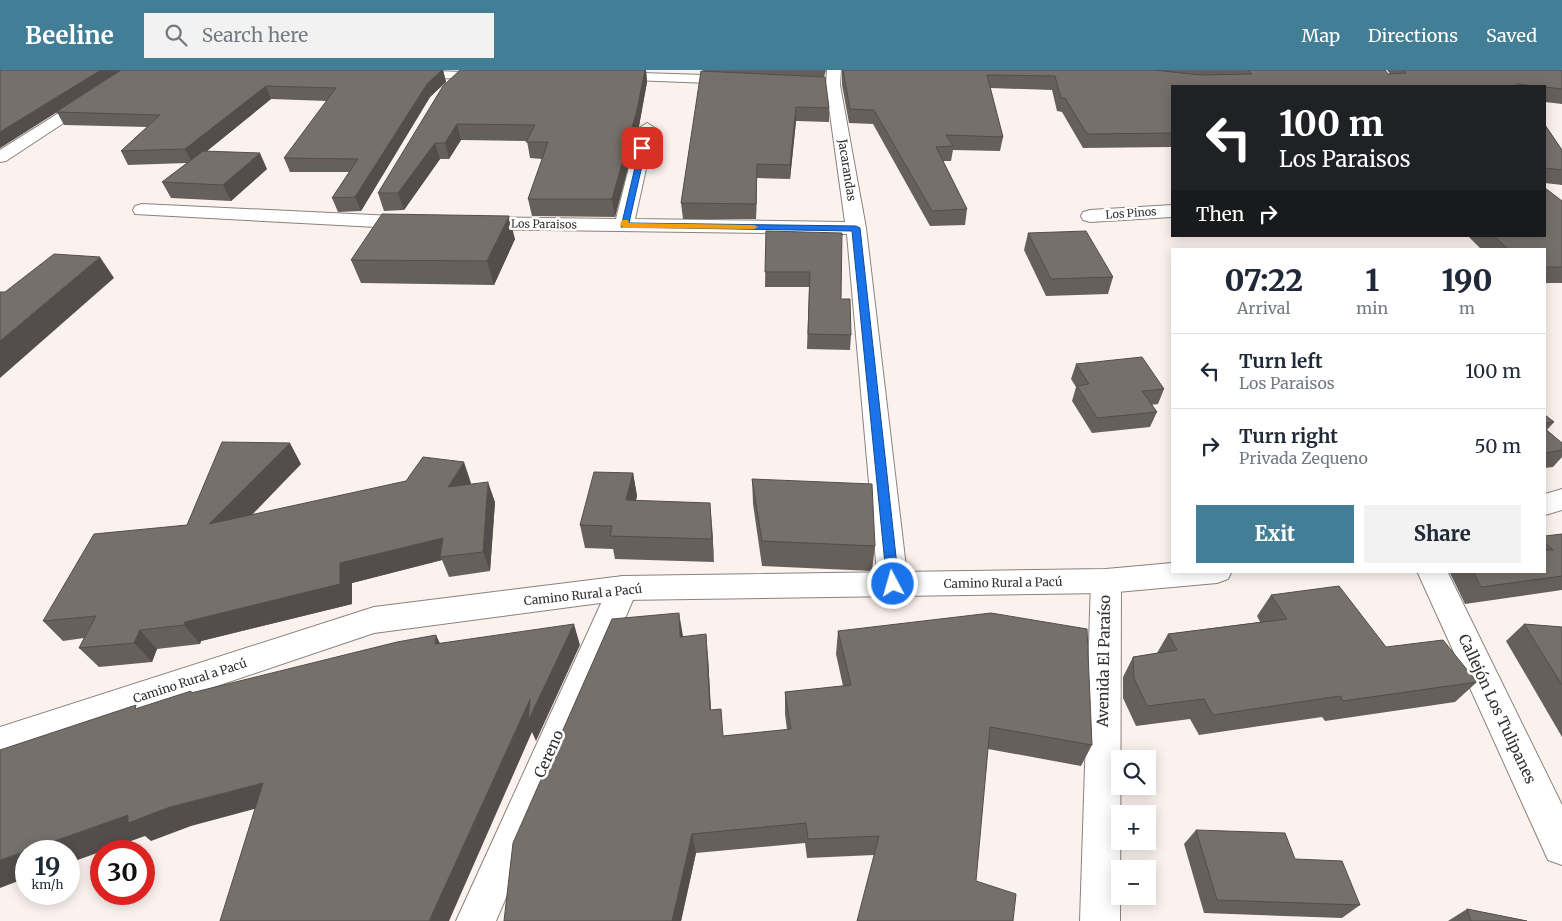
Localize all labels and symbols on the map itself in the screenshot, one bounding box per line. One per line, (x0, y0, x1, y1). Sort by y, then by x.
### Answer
pin (621, 127, 663, 169)
street label: Jacarandas (835, 137, 860, 202)
street label: Los Pinos (1105, 204, 1157, 222)
street label: Los Paraisos (511, 216, 577, 232)
position arrow (866, 557, 918, 609)
street label: Camino Rural a Pacú (943, 574, 1063, 591)
street label: Camino Rural a Pacú (523, 581, 643, 608)
street label: Avenida El Paraíso (1093, 594, 1114, 728)
street label: Callejón Los Tulipanes (1454, 631, 1540, 787)
street label: Camino Rural a Pacú (131, 655, 249, 706)
street label: Cereno (530, 727, 568, 781)
speed limit sign: 30 (90, 840, 155, 905)

